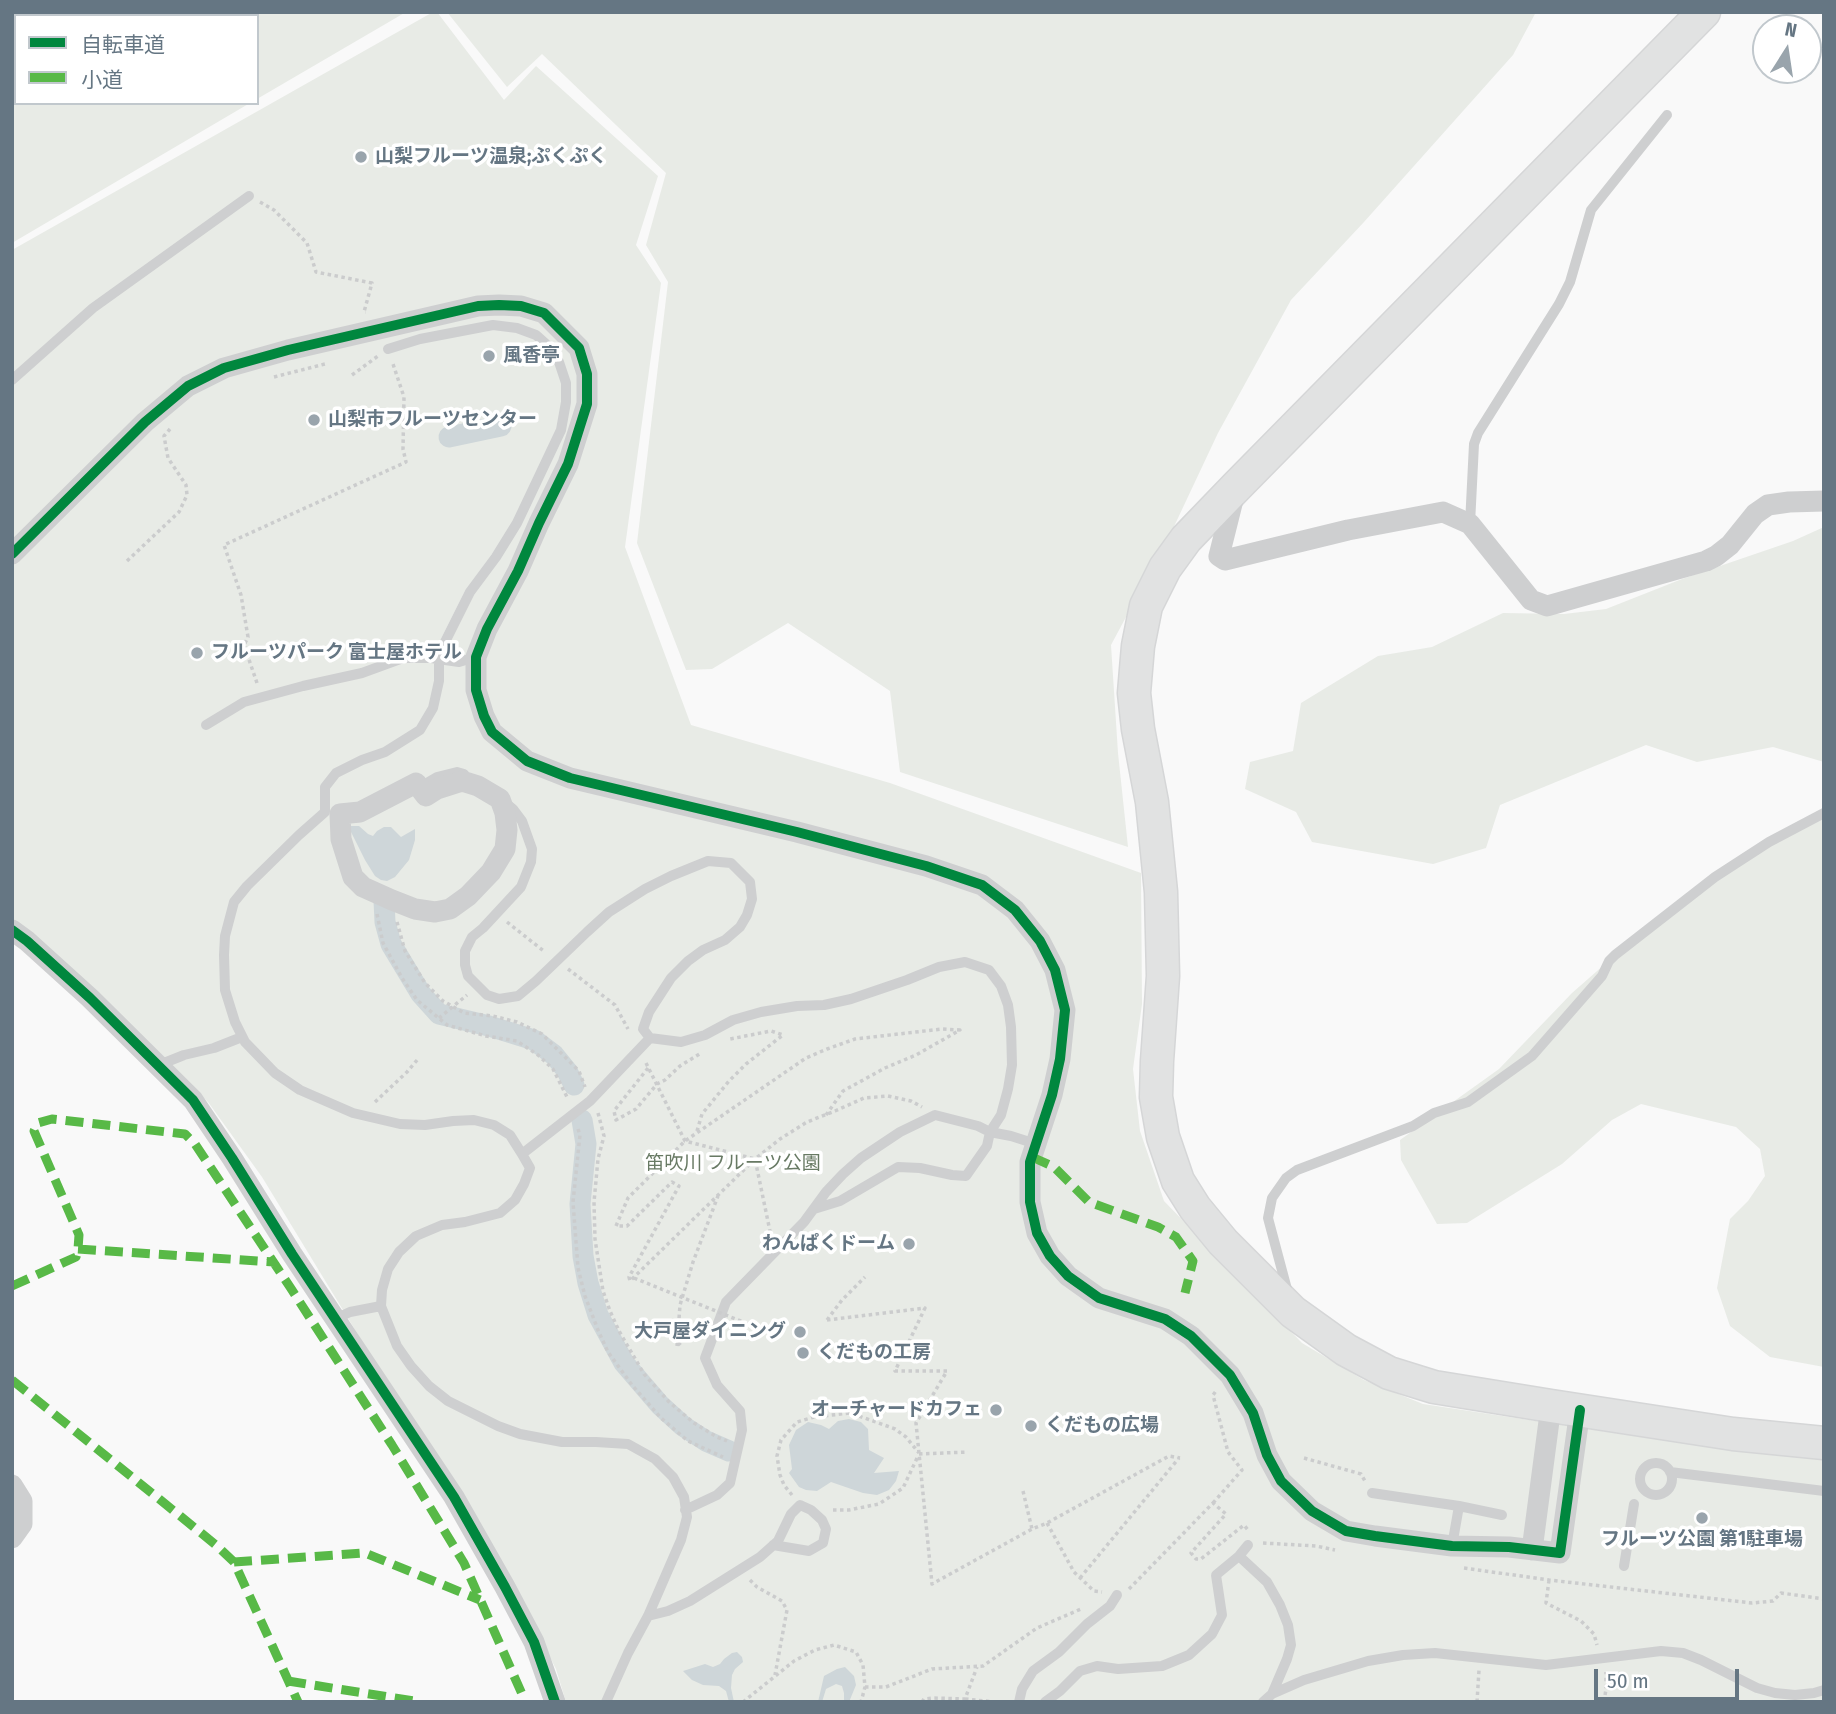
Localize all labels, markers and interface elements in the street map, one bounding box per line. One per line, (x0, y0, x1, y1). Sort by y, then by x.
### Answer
legend (14, 14, 259, 105)
north arrow (1752, 14, 1822, 84)
text: N (1783, 17, 1799, 42)
text: 自転車道 (81, 32, 165, 58)
text: 小道 (81, 67, 123, 93)
place label: 山梨フルーツ温泉;ぷくぷく (375, 146, 607, 168)
marker: 山梨フルーツ温泉;ぷくぷく (353, 149, 369, 165)
place label: 風香亭 (503, 345, 560, 367)
marker: 風香亭 (481, 348, 497, 364)
place label: 山梨市フルーツセンター (328, 409, 537, 431)
marker: 山梨市フルーツセンター (306, 412, 322, 428)
place label: フルーツパーク 富士屋ホテル (211, 642, 462, 664)
marker: フルーツパーク 富士屋ホテル (189, 645, 205, 661)
park label: 笛吹川 フルーツ公園 (645, 1153, 821, 1175)
place label: わんぱくドーム (762, 1233, 895, 1255)
marker: わんぱくドーム (901, 1236, 917, 1252)
place label: 大戸屋ダイニング (634, 1321, 786, 1343)
marker: 大戸屋ダイニング (792, 1324, 808, 1340)
place label: くだもの工房 (817, 1342, 931, 1364)
marker: くだもの工房 (795, 1345, 811, 1361)
place label: オーチャードカフェ (811, 1399, 982, 1421)
marker: オーチャードカフェ (988, 1402, 1004, 1418)
place label: くだもの広場 (1045, 1415, 1159, 1437)
marker: くだもの広場 (1023, 1418, 1039, 1434)
marker: フルーツ公園 第1駐車場 (1694, 1510, 1710, 1526)
place label: フルーツ公園 第1駐車場 (1601, 1529, 1803, 1551)
scale bar (1598, 1654, 1743, 1698)
text: 50 m (1607, 1668, 1649, 1694)

